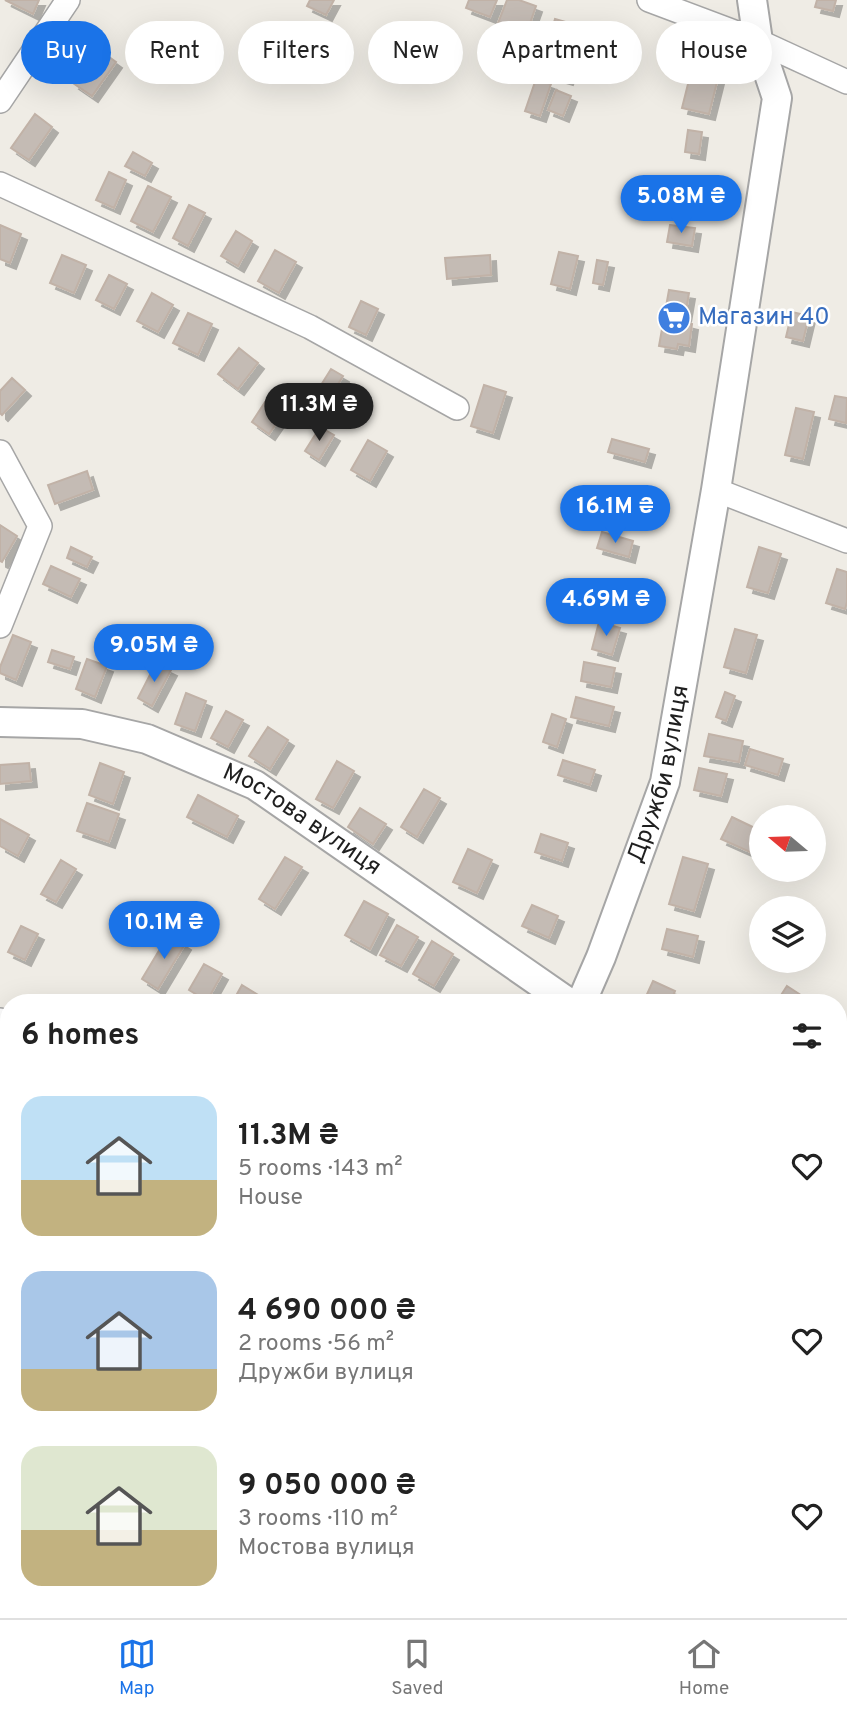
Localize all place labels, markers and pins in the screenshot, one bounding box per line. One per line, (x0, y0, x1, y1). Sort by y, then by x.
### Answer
pin: 5.08M ₴ (616, 176, 746, 235)
supermarket icon: Магазин 40 (655, 299, 693, 337)
place label: Магазин 40 (698, 303, 830, 333)
pin: 11.3M ₴ (254, 384, 384, 443)
pin: 16.1M ₴ (550, 486, 680, 545)
pin: 4.69M ₴ (541, 578, 671, 638)
pin: 9.05M ₴ (89, 624, 219, 684)
pin: 10.1M ₴ (99, 902, 229, 961)

